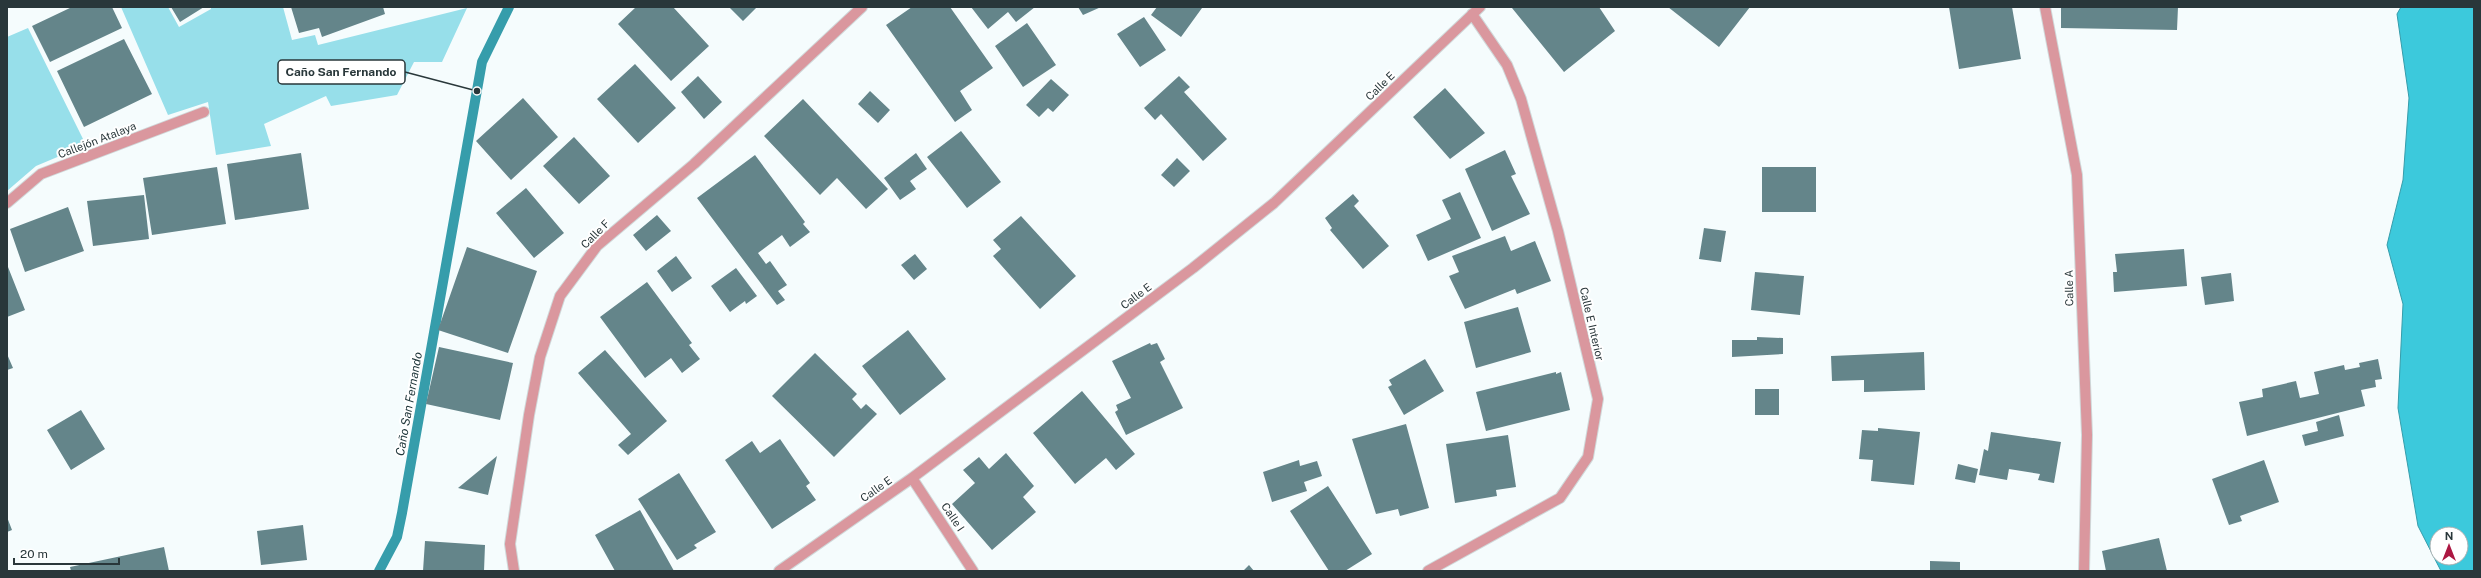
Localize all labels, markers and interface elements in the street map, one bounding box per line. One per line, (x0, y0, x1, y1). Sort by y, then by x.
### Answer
callout: Caño San Fernando (278, 60, 405, 84)
text: Caño San Fernando (286, 65, 397, 79)
street label: Calle E (1363, 69, 1397, 103)
street label: Callejón Atalaya (56, 120, 138, 160)
street label: Calle F (578, 217, 612, 251)
street label: Calle A (2063, 269, 2075, 306)
street label: Calle E (1118, 280, 1154, 311)
street label: Calle E Interior (1578, 286, 1606, 362)
water label: Caño San Fernando (393, 351, 425, 457)
street label: Calle E (858, 474, 894, 504)
street label: Calle I (939, 500, 967, 534)
north arrow (2429, 526, 2469, 566)
text: N (2445, 530, 2453, 542)
scale bar (14, 540, 119, 566)
text: 20 m (20, 547, 48, 561)

